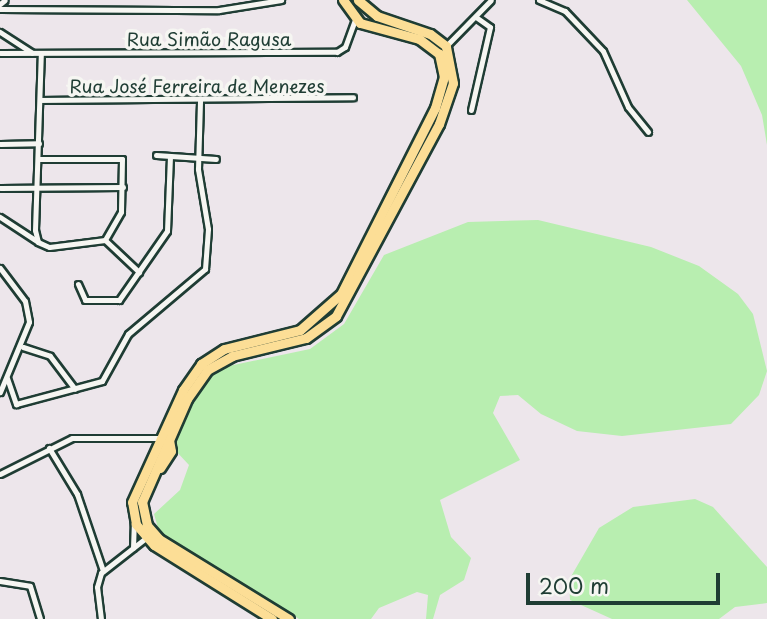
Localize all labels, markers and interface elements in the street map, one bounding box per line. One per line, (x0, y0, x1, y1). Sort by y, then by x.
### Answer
street label: Rua Simão Ragusa (127, 28, 291, 50)
street label: Rua José Ferreira de Menezes (68, 75, 326, 97)
scale bar (529, 560, 723, 604)
text: 200 m (539, 569, 609, 601)

